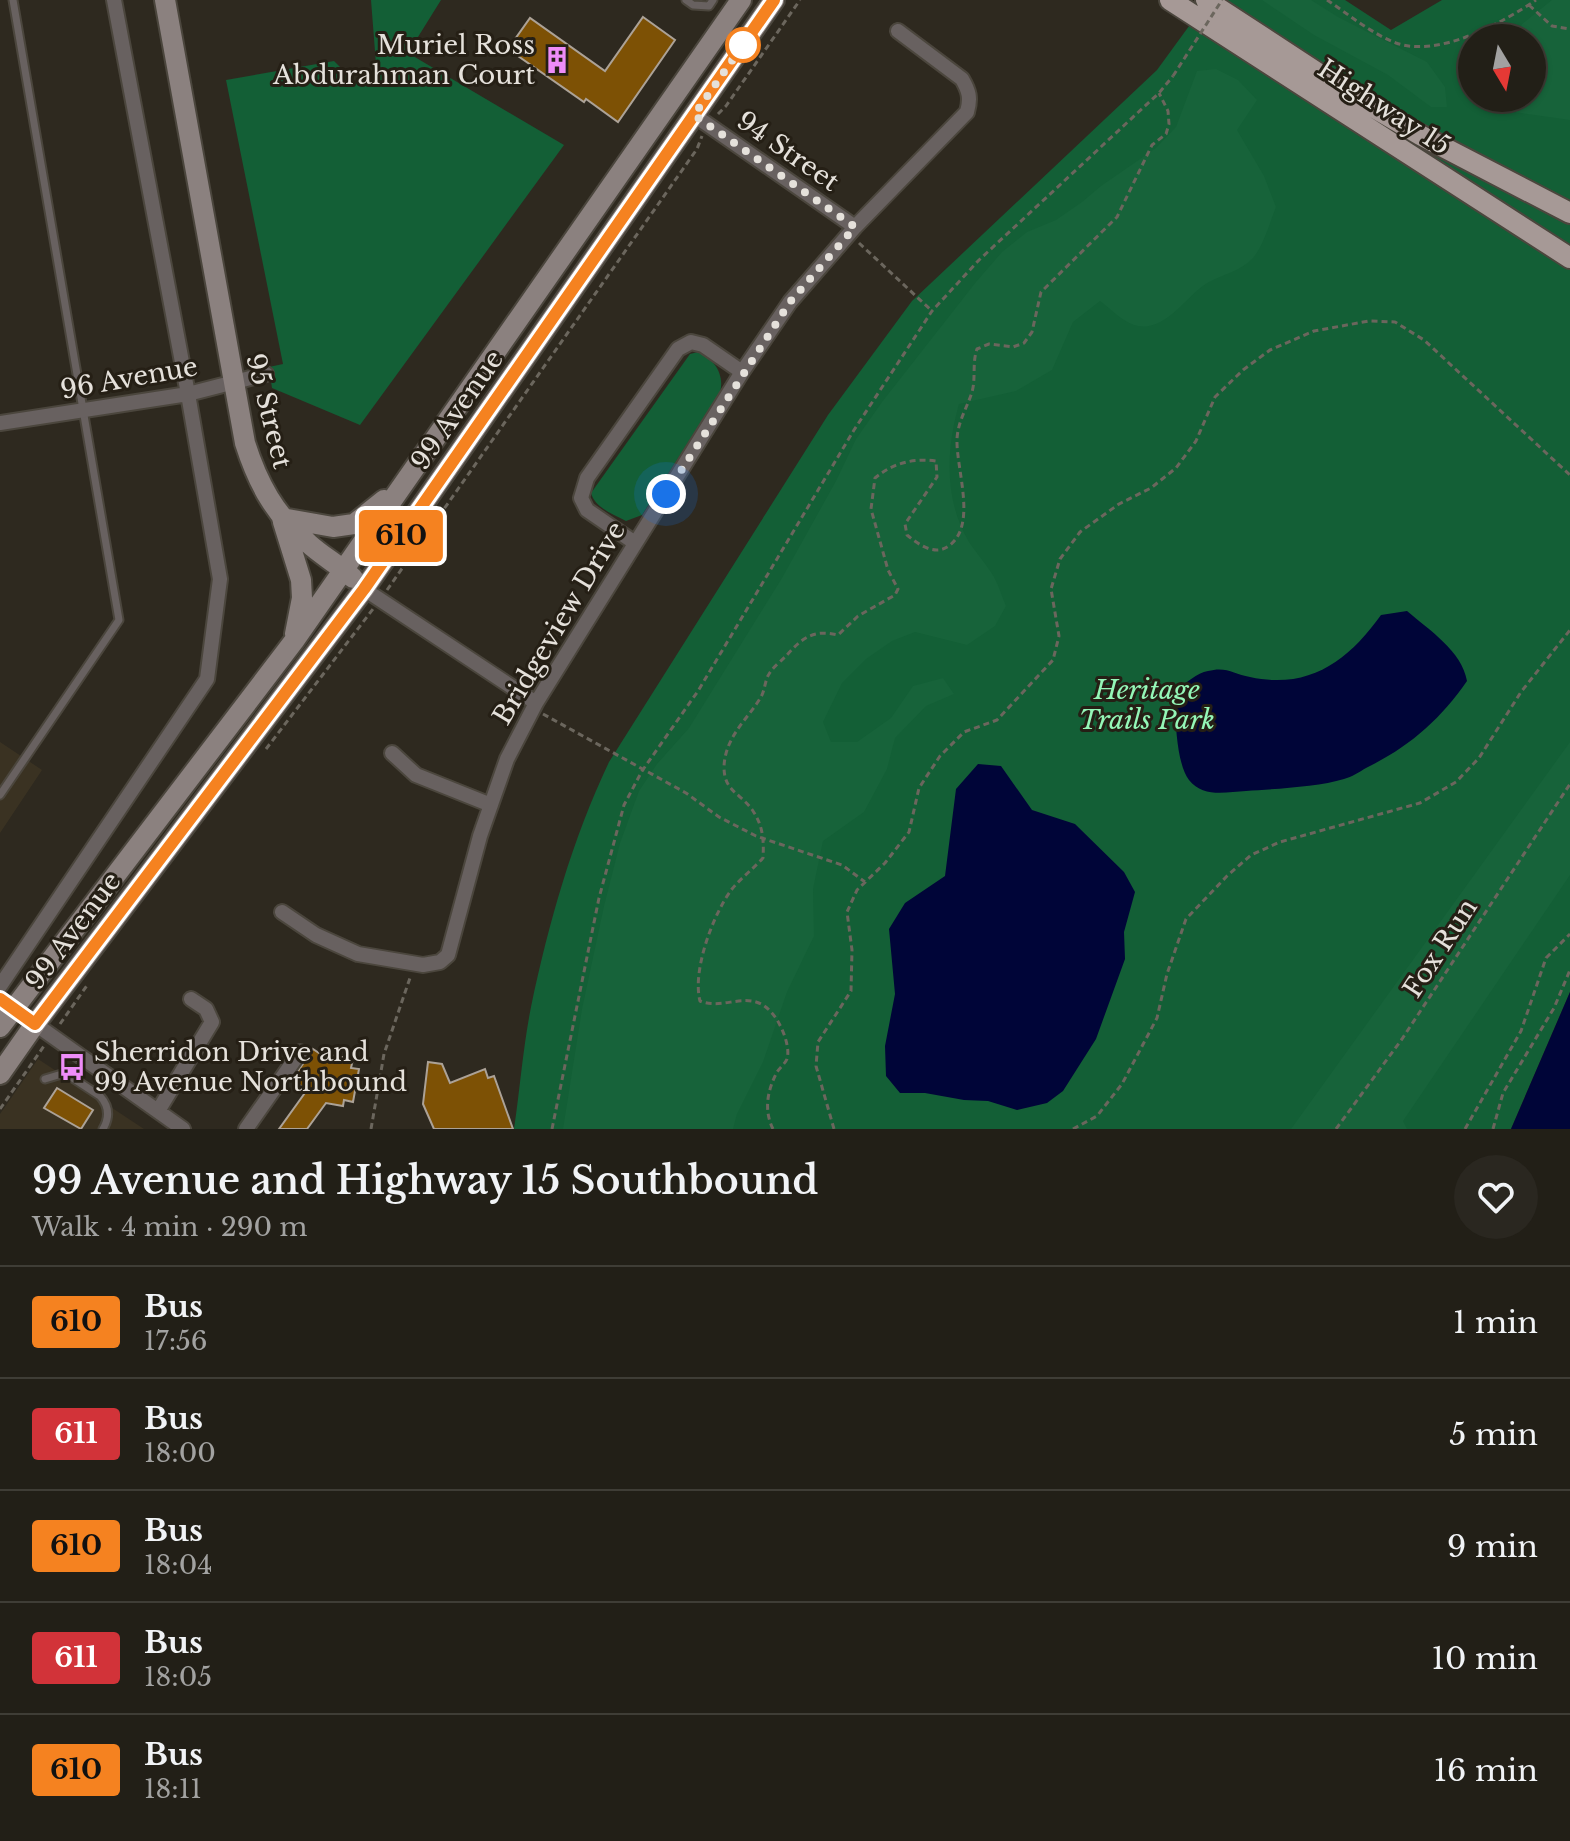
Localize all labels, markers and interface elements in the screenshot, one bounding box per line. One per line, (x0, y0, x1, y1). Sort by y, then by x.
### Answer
north arrow (1458, 24, 1546, 112)
map controls (1458, 24, 1546, 112)
unlabelled marker (726, 28, 760, 62)
place label: Muriel Ross Abdurahman Court (272, 29, 535, 91)
building icon: Muriel Ross Abdurahman Court (542, 45, 572, 75)
street label: Highway 15 (1312, 52, 1456, 162)
street label: 94 Street (731, 104, 845, 198)
street label: 99 Avenue (404, 344, 510, 476)
street label: 96 Avenue (58, 350, 200, 406)
street label: 95 Street (239, 350, 299, 472)
your location (646, 474, 686, 514)
line badge: 610 (355, 510, 447, 562)
street label: Bridgeview Drive (486, 516, 632, 730)
text: 610 (375, 518, 427, 553)
park label: Heritage Trails Park (1079, 674, 1215, 736)
street label: 99 Avenue (18, 866, 128, 996)
street label: Fox Run (1396, 892, 1484, 1003)
place label: Sherridon Drive and 99 Avenue Northbound (94, 1036, 407, 1098)
bus stop icon: Sherridon Drive and 99 Avenue Northbound (57, 1052, 87, 1082)
button: heart (1454, 1155, 1538, 1239)
text: 99 Avenue and Highway 15 Southbound (32, 1157, 819, 1204)
text: Walk · 4 min · 290 m (32, 1211, 307, 1243)
text: Bus (144, 1288, 203, 1325)
text: 610 (50, 1304, 102, 1339)
text: 1 min (1453, 1304, 1538, 1341)
text: 17:56 (144, 1325, 208, 1357)
text: Bus (144, 1400, 203, 1437)
text: 611 (54, 1416, 98, 1451)
text: 5 min (1449, 1416, 1538, 1453)
text: 18:00 (144, 1437, 216, 1469)
text: Bus (144, 1512, 203, 1549)
text: 610 (50, 1528, 102, 1563)
text: 9 min (1447, 1528, 1538, 1565)
text: 18:04 (144, 1549, 213, 1581)
text: Bus (144, 1624, 203, 1661)
text: 611 (54, 1640, 98, 1675)
text: 10 min (1432, 1640, 1538, 1677)
text: 18:05 (144, 1661, 212, 1693)
text: Bus (144, 1736, 203, 1773)
text: 610 (50, 1752, 102, 1787)
text: 16 min (1434, 1752, 1538, 1789)
text: 18:11 (144, 1773, 202, 1805)

